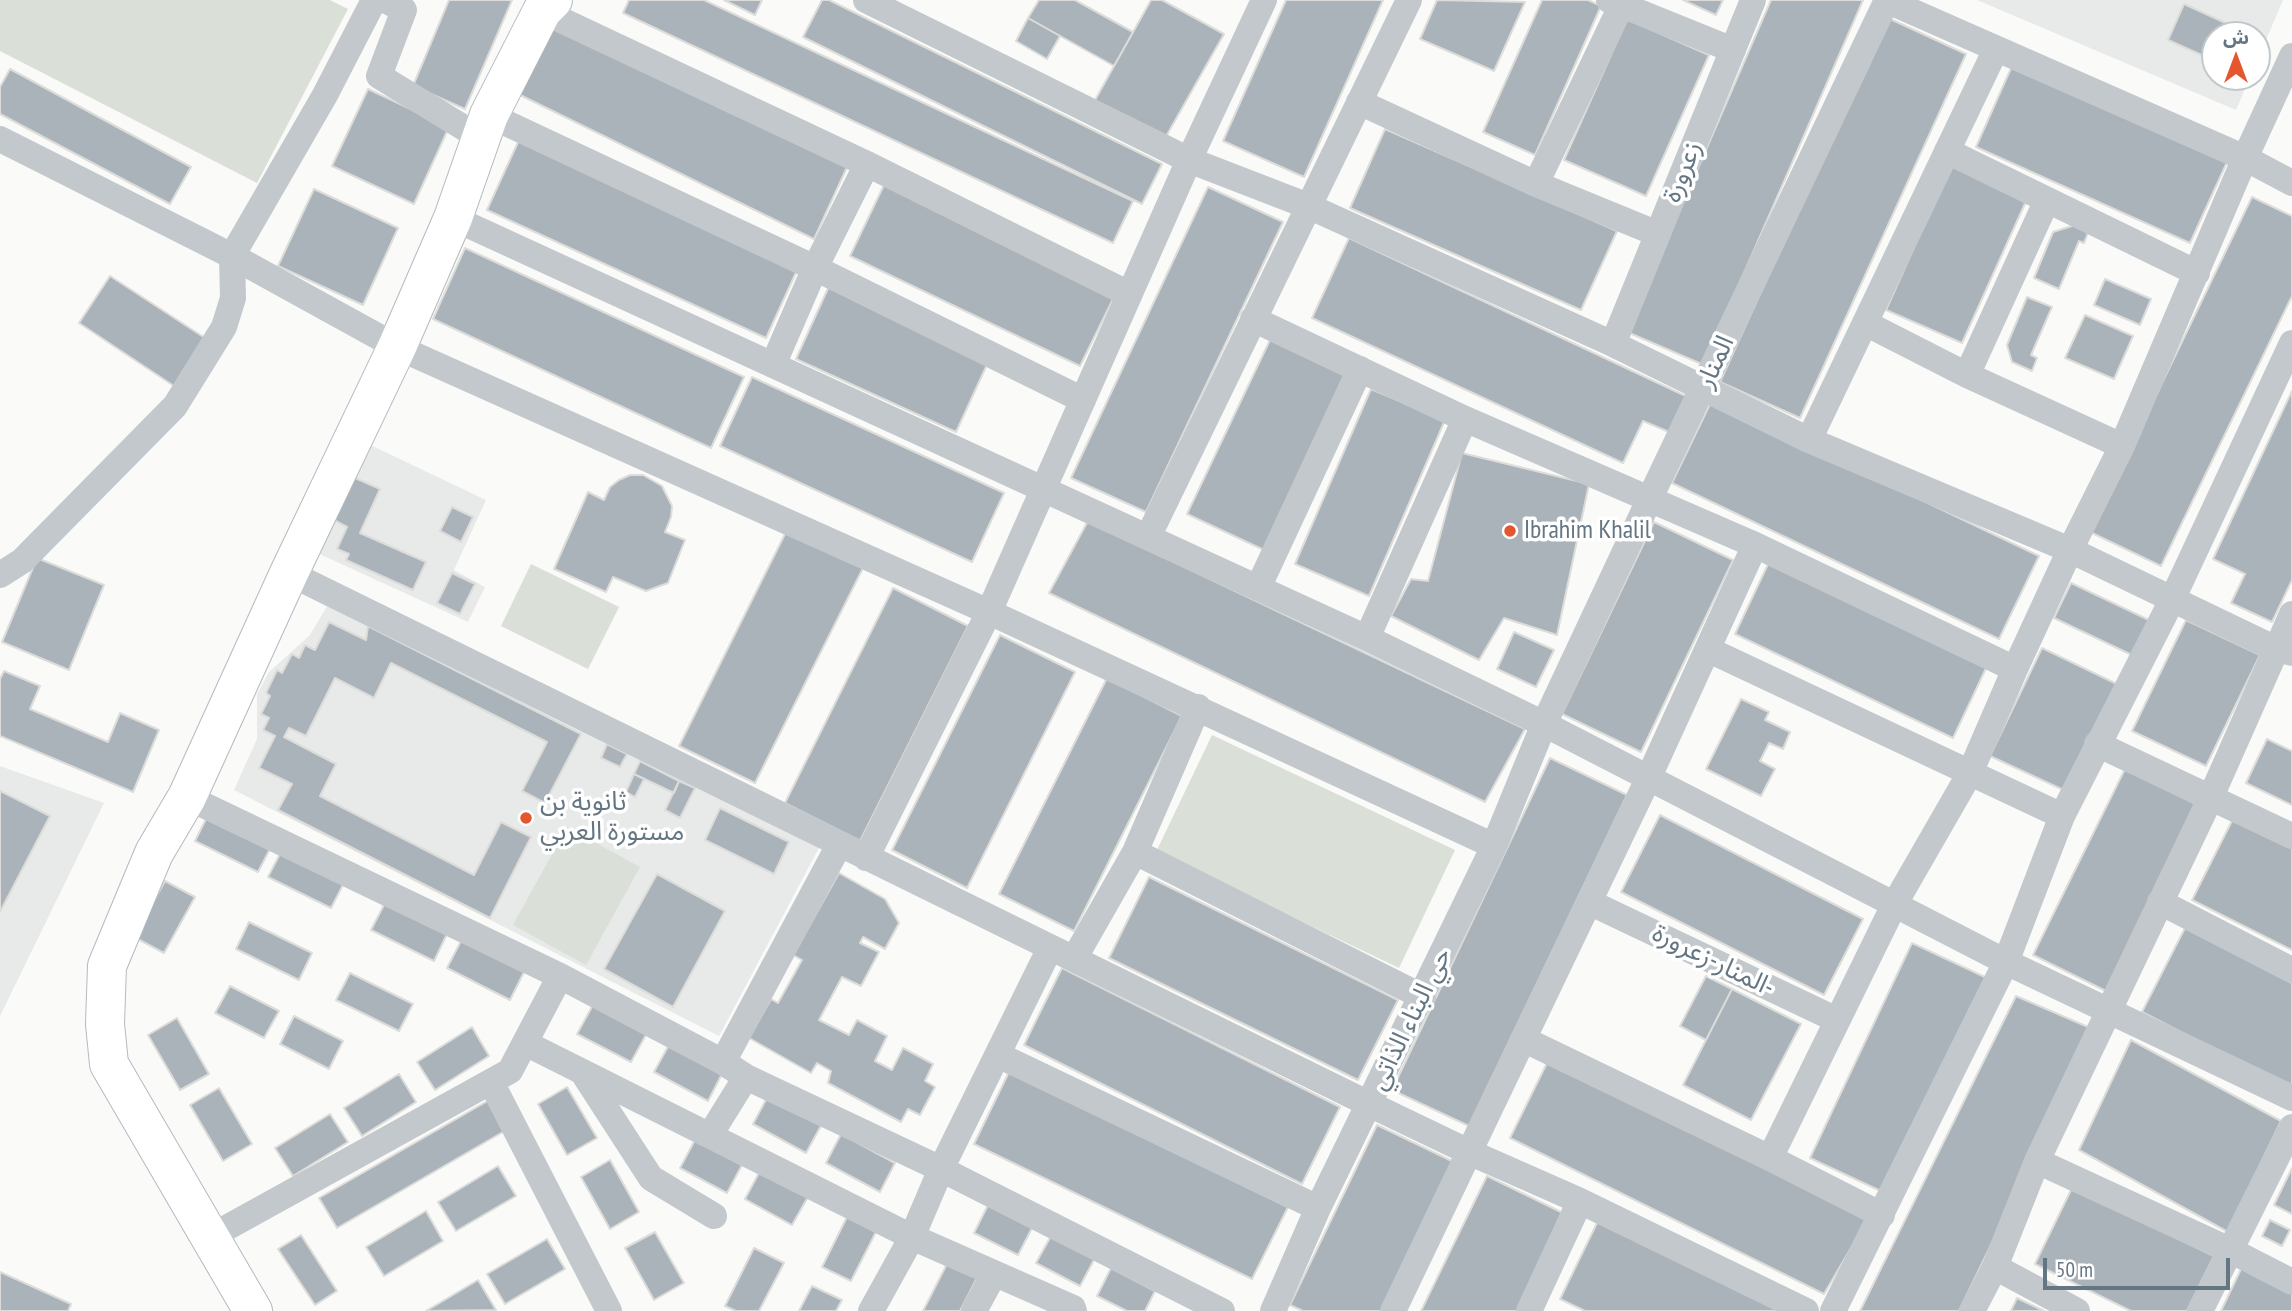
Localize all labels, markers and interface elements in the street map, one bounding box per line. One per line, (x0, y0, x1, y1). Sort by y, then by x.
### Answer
north arrow (2201, 21, 2271, 91)
text: ش (2223, 25, 2249, 49)
street label: زعرورة (1657, 137, 1709, 207)
street label: المنار (1690, 331, 1742, 393)
place label: Ibrahim Khalil (1524, 515, 1651, 547)
marker: Ibrahim Khalil (1502, 523, 1518, 539)
place label: ثانوية بن مستورة العربي (540, 787, 684, 848)
marker: ثانوية بن مستورة العربي (518, 810, 534, 826)
street label: المنار-زعرورة- (1647, 918, 1779, 1004)
street label: حي البناء الذاتي (1363, 943, 1459, 1095)
scale bar (2047, 1244, 2234, 1288)
text: 50 m (2056, 1256, 2093, 1283)

